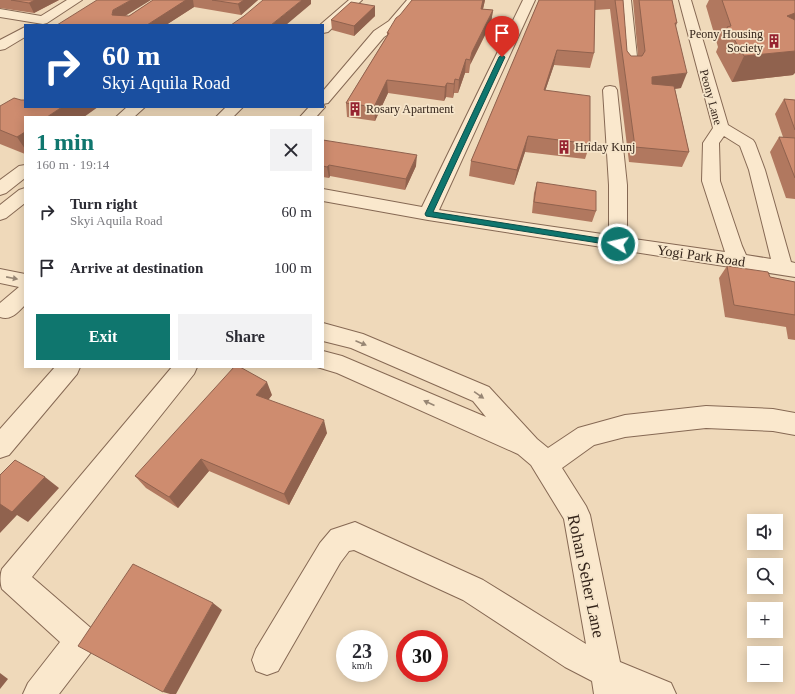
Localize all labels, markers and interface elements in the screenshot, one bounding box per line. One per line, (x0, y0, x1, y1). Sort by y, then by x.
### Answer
pin (485, 16, 519, 57)
icon: arrive (491, 22, 513, 44)
place label: Peony Housing Society (689, 27, 763, 55)
building icon: Peony Housing Society (766, 33, 782, 49)
icon: right (36, 40, 88, 92)
text: 60 m (102, 40, 160, 71)
street label: Peony Lane (697, 68, 725, 126)
text: Skyi Aquila Road (102, 73, 230, 93)
building icon: Rosary Apartment (347, 101, 363, 117)
place label: Rosary Apartment (366, 102, 454, 116)
text: 1 min (36, 129, 94, 155)
button: close (270, 129, 312, 171)
building icon: Hriday Kunj (556, 139, 572, 155)
place label: Hriday Kunj (575, 140, 635, 154)
text: 160 m · 19:14 (36, 157, 109, 172)
text: Turn right (70, 196, 137, 212)
icon: right (36, 201, 58, 223)
text: 60 m (282, 204, 312, 220)
text: Skyi Aquila Road (70, 213, 162, 228)
position arrow (597, 223, 639, 265)
street label: Yogi Park Road (656, 242, 746, 270)
icon: arrive (36, 257, 58, 279)
text: Arrive at destination (70, 260, 203, 276)
text: 100 m (274, 260, 312, 276)
one-way arrow (6, 276, 19, 282)
button: Exit (36, 314, 170, 360)
button: Share (178, 314, 312, 360)
one-way arrow (355, 340, 367, 346)
one-way arrow (474, 391, 485, 398)
one-way arrow (423, 400, 434, 406)
street label: Rohan Seher Lane (564, 513, 608, 639)
map controls (747, 514, 783, 682)
button: sound (747, 514, 783, 550)
button: search (747, 558, 783, 594)
button: + (747, 602, 783, 638)
speed limit sign: 30 (396, 630, 448, 682)
text: 23 (352, 640, 372, 662)
button: − (747, 646, 783, 682)
text: km/h (352, 660, 372, 671)

